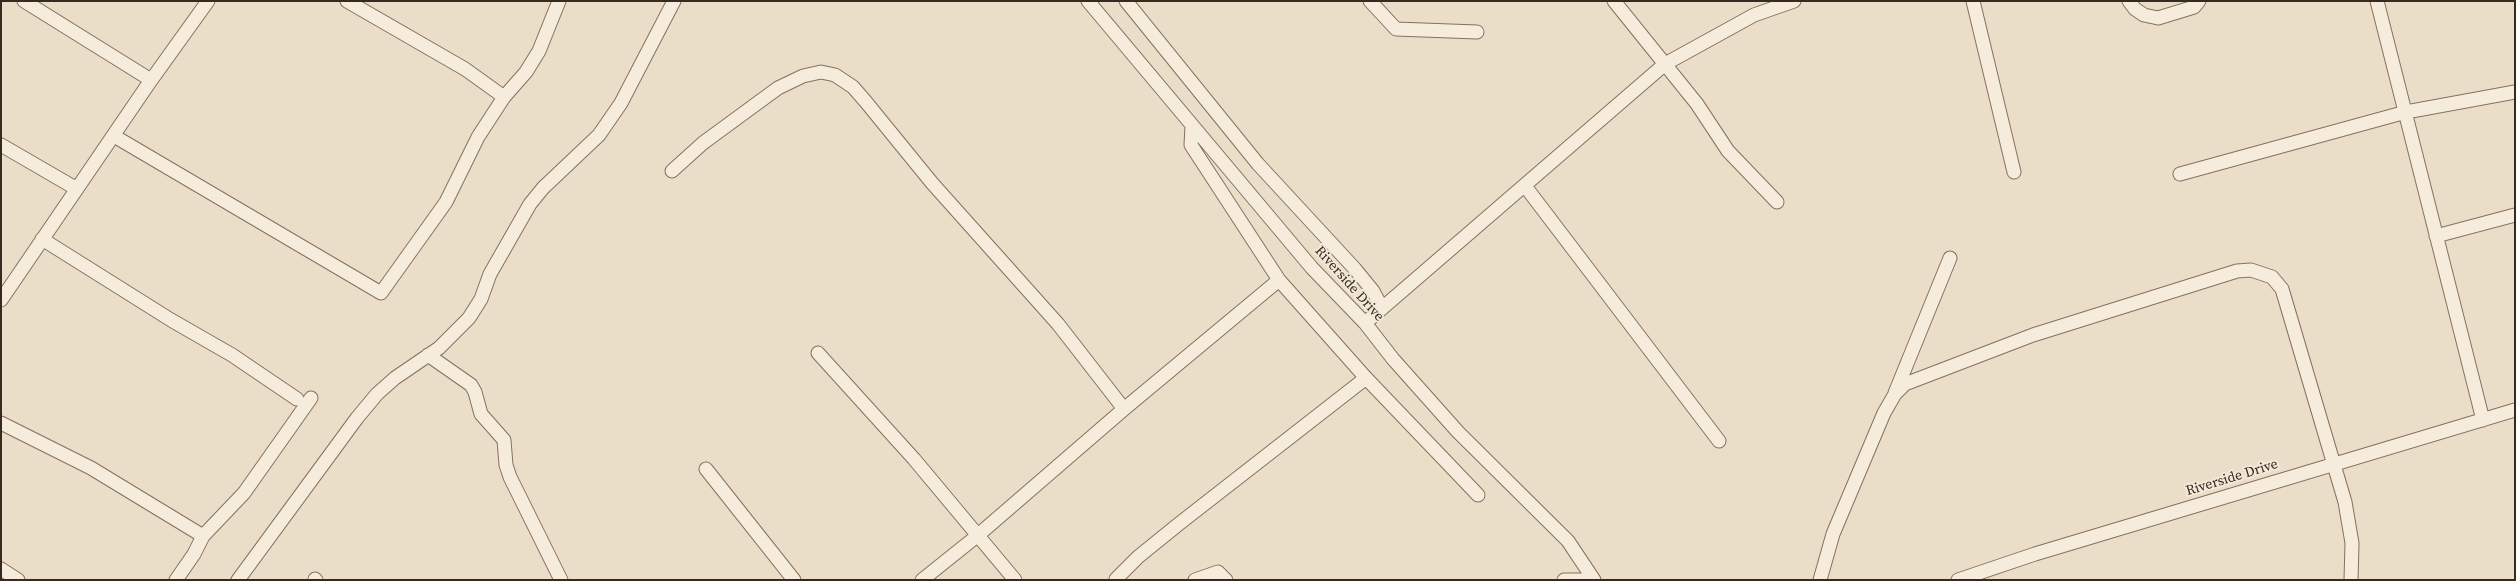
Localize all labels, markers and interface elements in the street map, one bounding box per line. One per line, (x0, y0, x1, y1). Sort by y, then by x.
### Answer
street label: Riverside Drive (1311, 243, 1387, 325)
street label: Riverside Drive (2184, 456, 2280, 500)

